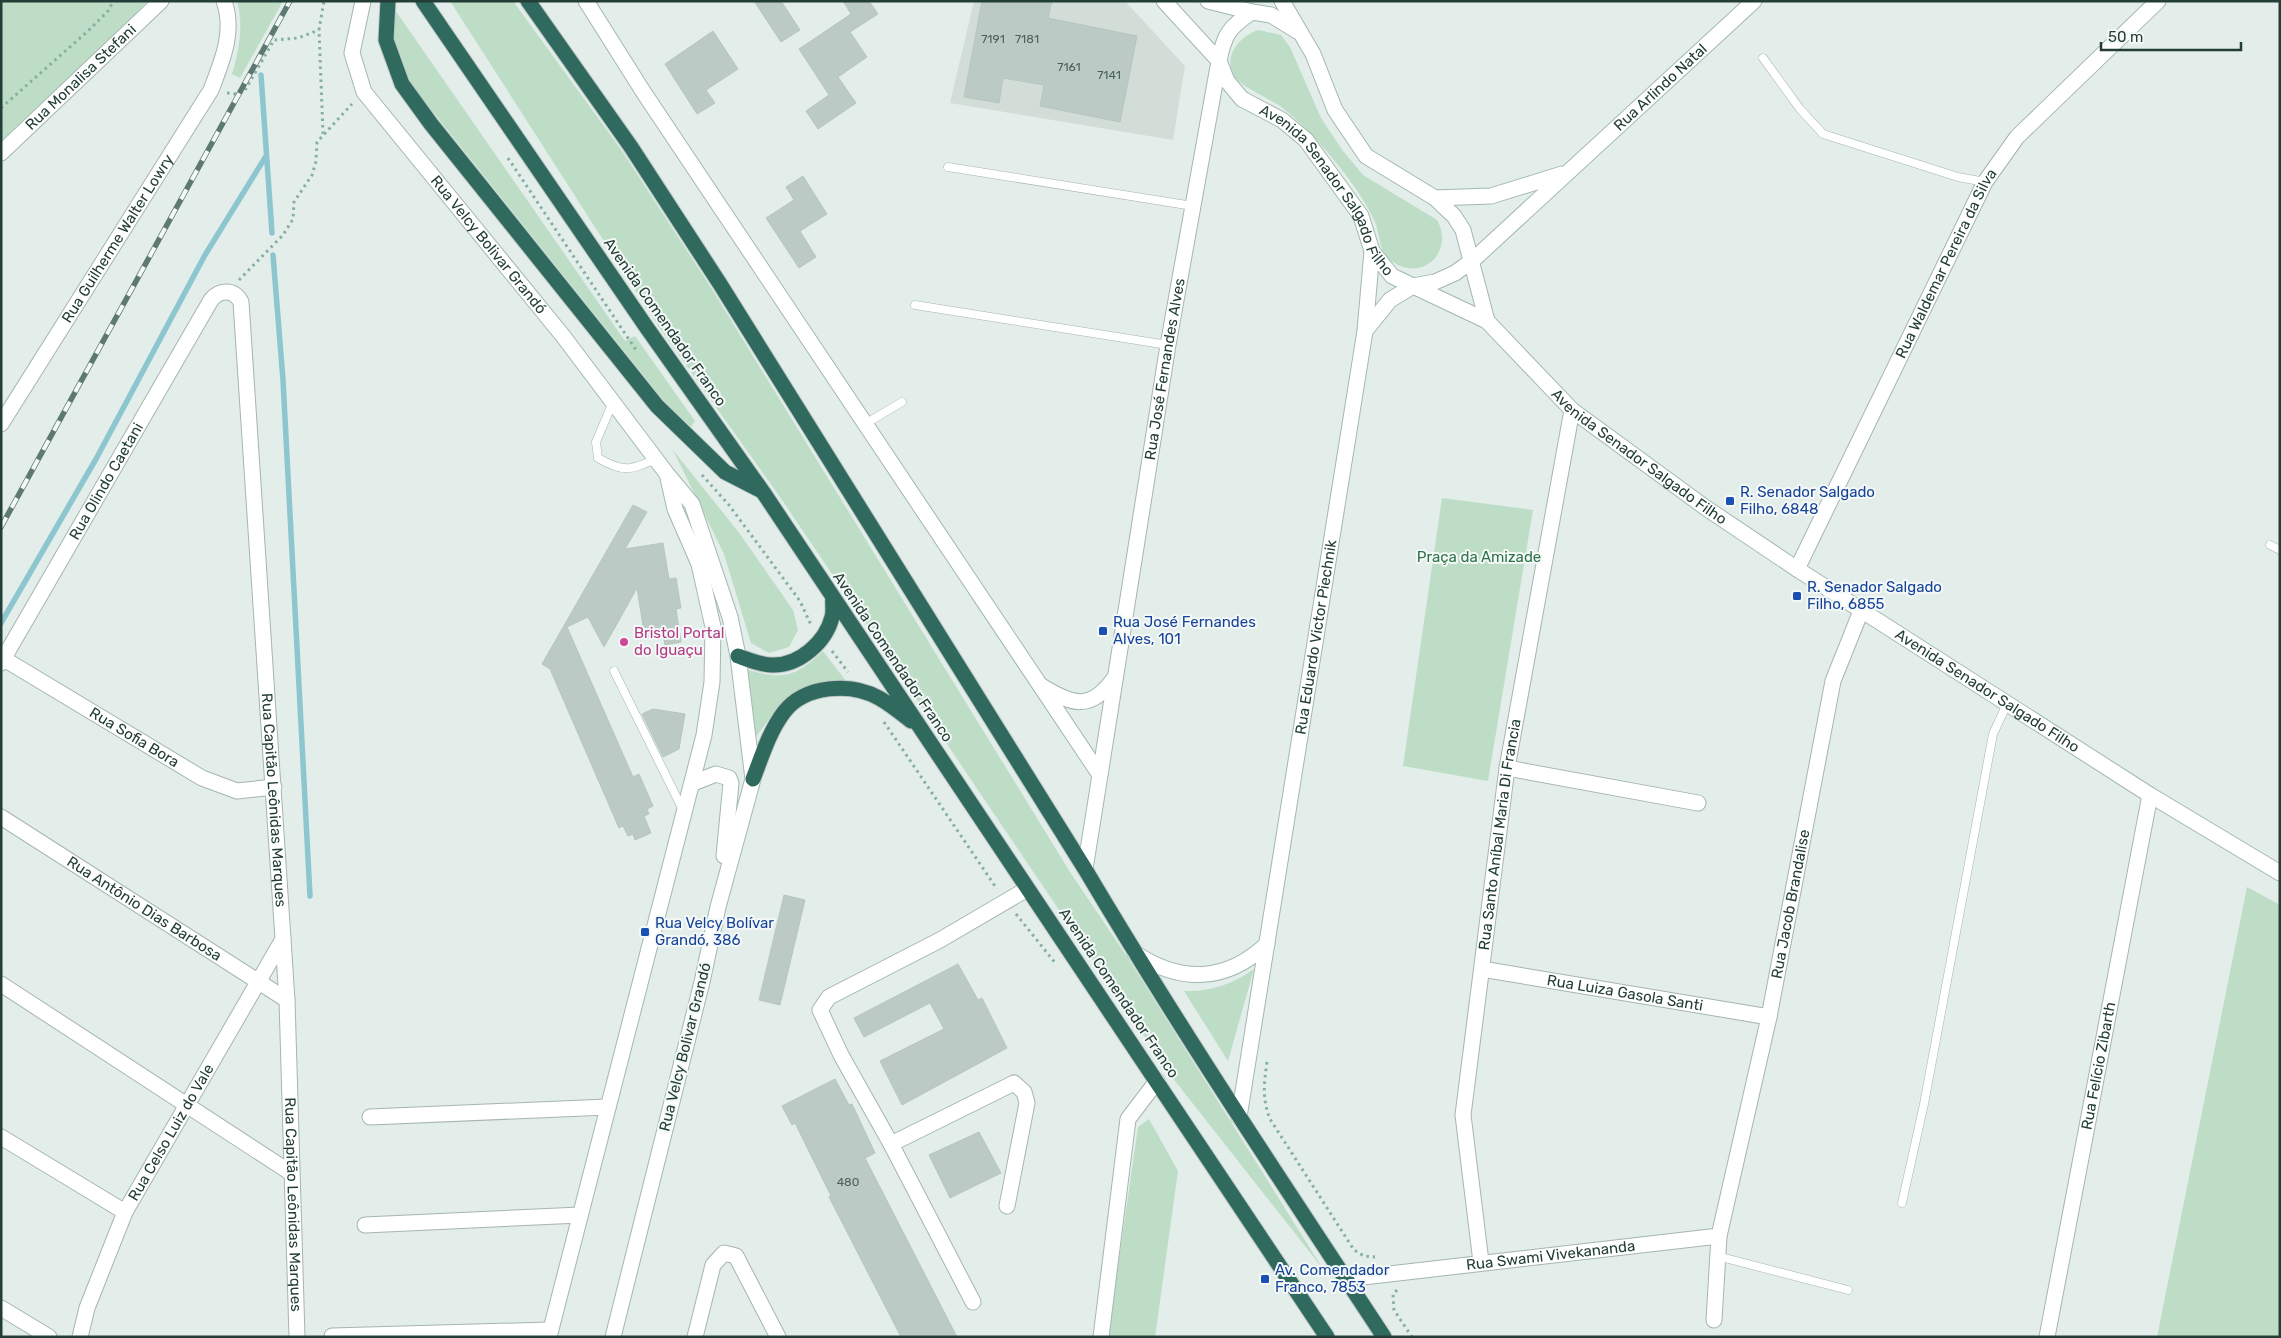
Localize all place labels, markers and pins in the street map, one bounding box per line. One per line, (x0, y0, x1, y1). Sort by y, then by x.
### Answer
place label: R. Senador Salgado Filho, 6848 (1740, 483, 1875, 518)
marker: R. Senador Salgado Filho, 6848 (1724, 495, 1736, 507)
place label: R. Senador Salgado Filho, 6855 (1807, 578, 1942, 613)
marker: R. Senador Salgado Filho, 6855 (1791, 590, 1803, 602)
place label: Rua José Fernandes Alves, 101 (1113, 613, 1256, 648)
place label: Bristol Portal do Iguaçu (634, 624, 724, 659)
marker: Rua José Fernandes Alves, 101 (1097, 625, 1109, 637)
marker: Bristol Portal do Iguaçu (618, 636, 630, 648)
place label: Rua Velcy Bolívar Grandó, 386 (655, 914, 774, 949)
marker: Rua Velcy Bolívar Grandó, 386 (639, 926, 651, 938)
place label: Av. Comendador Franco, 7853 (1275, 1261, 1390, 1296)
marker: Av. Comendador Franco, 7853 (1259, 1273, 1271, 1285)

